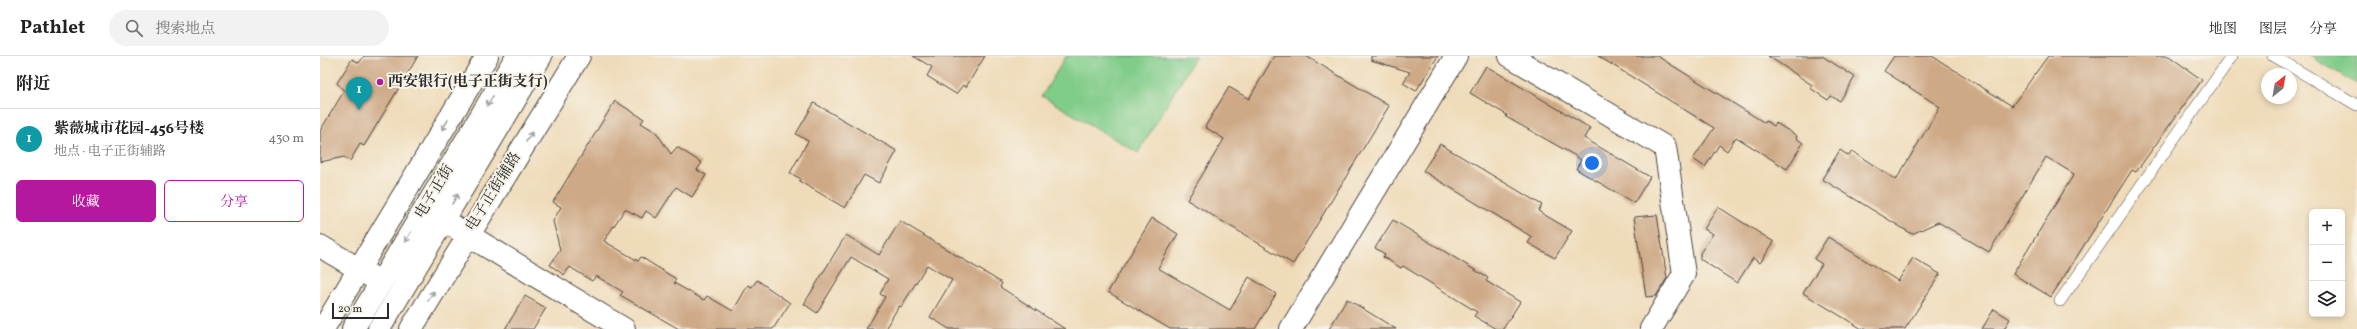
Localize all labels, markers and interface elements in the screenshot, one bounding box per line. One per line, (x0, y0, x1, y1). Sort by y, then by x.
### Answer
search box (109, 10, 389, 46)
text: Pathlet (20, 15, 85, 41)
icon: search (123, 17, 145, 39)
text: 搜索地点 (155, 19, 215, 40)
text: 地图 (2209, 20, 2237, 39)
text: 图层 (2259, 20, 2287, 39)
text: 分享 (2309, 20, 2337, 39)
north arrow (2261, 68, 2297, 104)
place label: 西安银行(电子正街支行) (388, 72, 548, 93)
text: 附近 (16, 73, 50, 96)
pin: 1 (346, 77, 372, 110)
marker: 西安银行(电子正街支行) (375, 77, 385, 87)
one-way arrow (486, 95, 494, 106)
text: 紫薇城市花园-456号楼 (54, 119, 204, 140)
one-way arrow (441, 119, 449, 131)
text: 1 (26, 130, 32, 148)
text: 430 m (268, 130, 304, 148)
one-way arrow (525, 131, 533, 143)
text: 地点 · 电子正街辅路 (54, 143, 166, 161)
street label: 电子正街辅路 (461, 148, 527, 236)
your location (1582, 153, 1602, 173)
street label: 电子正街 (411, 161, 459, 223)
button: 收藏 (16, 180, 156, 222)
button: 分享 (164, 180, 304, 222)
one-way arrow (451, 193, 459, 205)
map controls (2309, 209, 2345, 317)
button: + (2309, 209, 2345, 245)
one-way arrow (404, 231, 412, 243)
button: − (2309, 245, 2345, 281)
button: layers (2309, 281, 2345, 317)
one-way arrow (428, 290, 436, 302)
scale bar (332, 301, 389, 320)
text: 20 m (338, 302, 362, 317)

